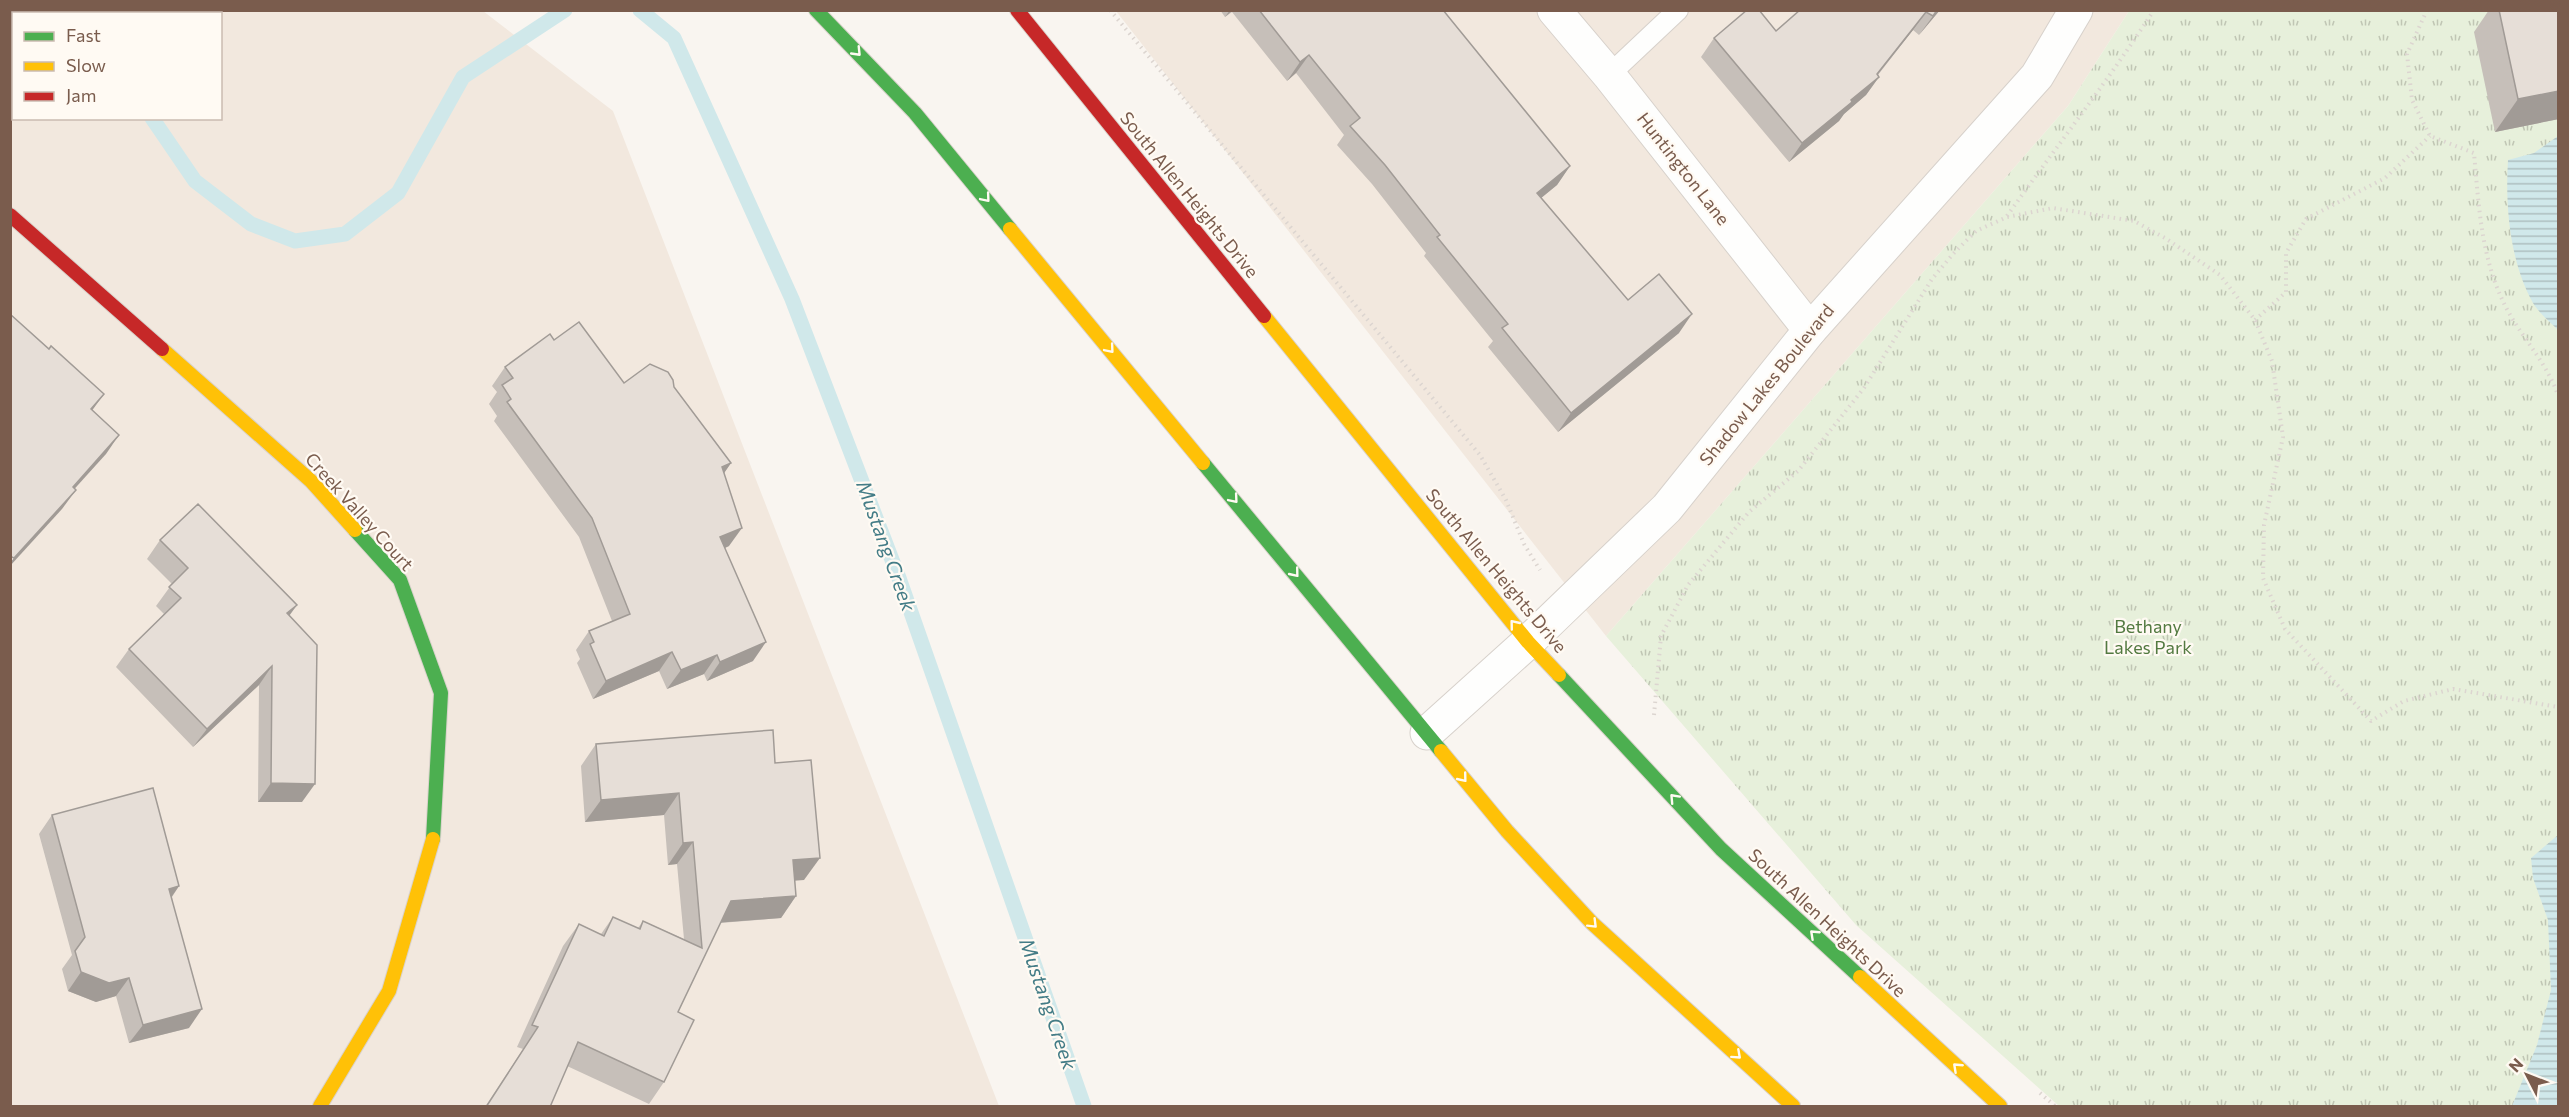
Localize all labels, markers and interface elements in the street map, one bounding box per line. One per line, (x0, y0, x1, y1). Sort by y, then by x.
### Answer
legend (12, 12, 222, 120)
text: Fast (66, 24, 101, 46)
one-way arrow (849, 45, 860, 56)
text: Slow (66, 54, 106, 76)
text: Jam (66, 84, 96, 106)
street label: South Allen Heights Drive (1116, 107, 1264, 282)
street label: Huntington Lane (1633, 108, 1735, 229)
one-way arrow (979, 191, 990, 202)
street label: Shadow Lakes Boulevard (1694, 299, 1838, 469)
one-way arrow (1103, 342, 1114, 353)
street label: Creek Valley Court (301, 448, 418, 575)
water label: Mustang Creek (852, 477, 922, 615)
street label: South Allen Heights Drive (1422, 484, 1572, 657)
one-way arrow (1227, 492, 1238, 503)
one-way arrow (1287, 566, 1298, 577)
park label: Bethany Lakes Park (2104, 615, 2192, 658)
one-way arrow (1510, 620, 1521, 631)
one-way arrow (1456, 771, 1467, 782)
one-way arrow (1670, 795, 1681, 805)
street label: South Allen Heights Drive (1744, 843, 1911, 1001)
one-way arrow (1586, 916, 1597, 927)
one-way arrow (1810, 931, 1821, 942)
water label: Mustang Creek (1015, 935, 1083, 1074)
north arrow (2497, 1045, 2557, 1105)
one-way arrow (1730, 1048, 1741, 1059)
text: N (2504, 1054, 2527, 1075)
one-way arrow (1953, 1063, 1963, 1074)

